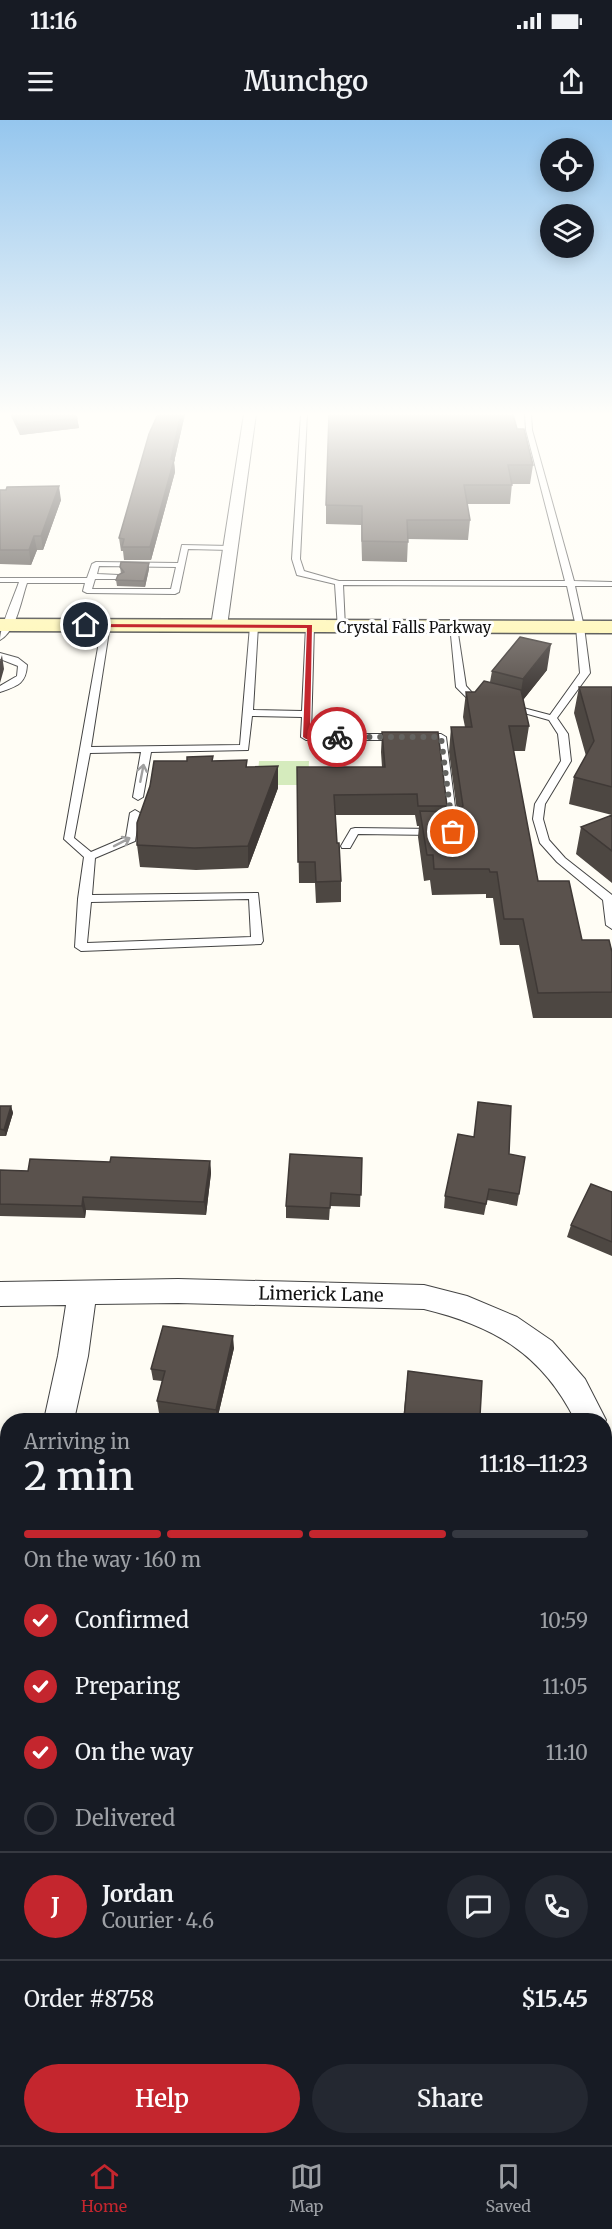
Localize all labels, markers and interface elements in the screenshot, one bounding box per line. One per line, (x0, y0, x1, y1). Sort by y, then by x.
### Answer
text: 11:16 (30, 7, 77, 35)
text: Munchgo (244, 64, 368, 98)
icon: menu (24, 65, 57, 98)
icon: share (555, 65, 588, 98)
map controls (540, 138, 594, 258)
button: locate (540, 138, 594, 192)
button: layers (540, 204, 594, 258)
pin (60, 599, 111, 650)
icon: home (69, 608, 102, 641)
street label: Crystal Falls Parkway (337, 618, 491, 637)
courier (307, 707, 367, 767)
icon: bike (321, 721, 354, 754)
one-way arrow (137, 763, 148, 783)
pin (427, 806, 478, 857)
icon: bag (436, 815, 469, 848)
one-way arrow (113, 835, 131, 847)
street label: Limerick Lane (258, 1281, 384, 1307)
text: Arriving in (24, 1429, 130, 1454)
text: 11:18–11:23 (479, 1450, 588, 1478)
text: 2 min (24, 1452, 134, 1501)
text: On the way · 160 m (24, 1547, 201, 1572)
icon: check (24, 1604, 57, 1637)
text: Confirmed (75, 1606, 189, 1634)
text: 10:59 (540, 1608, 588, 1633)
icon: check (24, 1670, 57, 1703)
text: Preparing (75, 1672, 180, 1700)
text: 11:05 (542, 1674, 588, 1699)
icon: check (24, 1736, 57, 1769)
text: On the way (75, 1738, 193, 1766)
text: 11:10 (546, 1740, 588, 1765)
text: Delivered (75, 1804, 175, 1832)
button: chat (447, 1875, 510, 1938)
button: phone (525, 1875, 588, 1938)
text: Jordan (102, 1880, 174, 1908)
text: J (51, 1892, 60, 1920)
text: Courier · 4.6 (102, 1908, 214, 1933)
text: Order #8758 (24, 1985, 154, 2013)
text: $15.45 (521, 1985, 588, 2013)
button: Help (24, 2064, 300, 2133)
button: Share (312, 2064, 588, 2133)
tab: Home (81, 2160, 127, 2216)
tab: Map (289, 2160, 323, 2216)
tab: Saved (486, 2160, 531, 2216)

